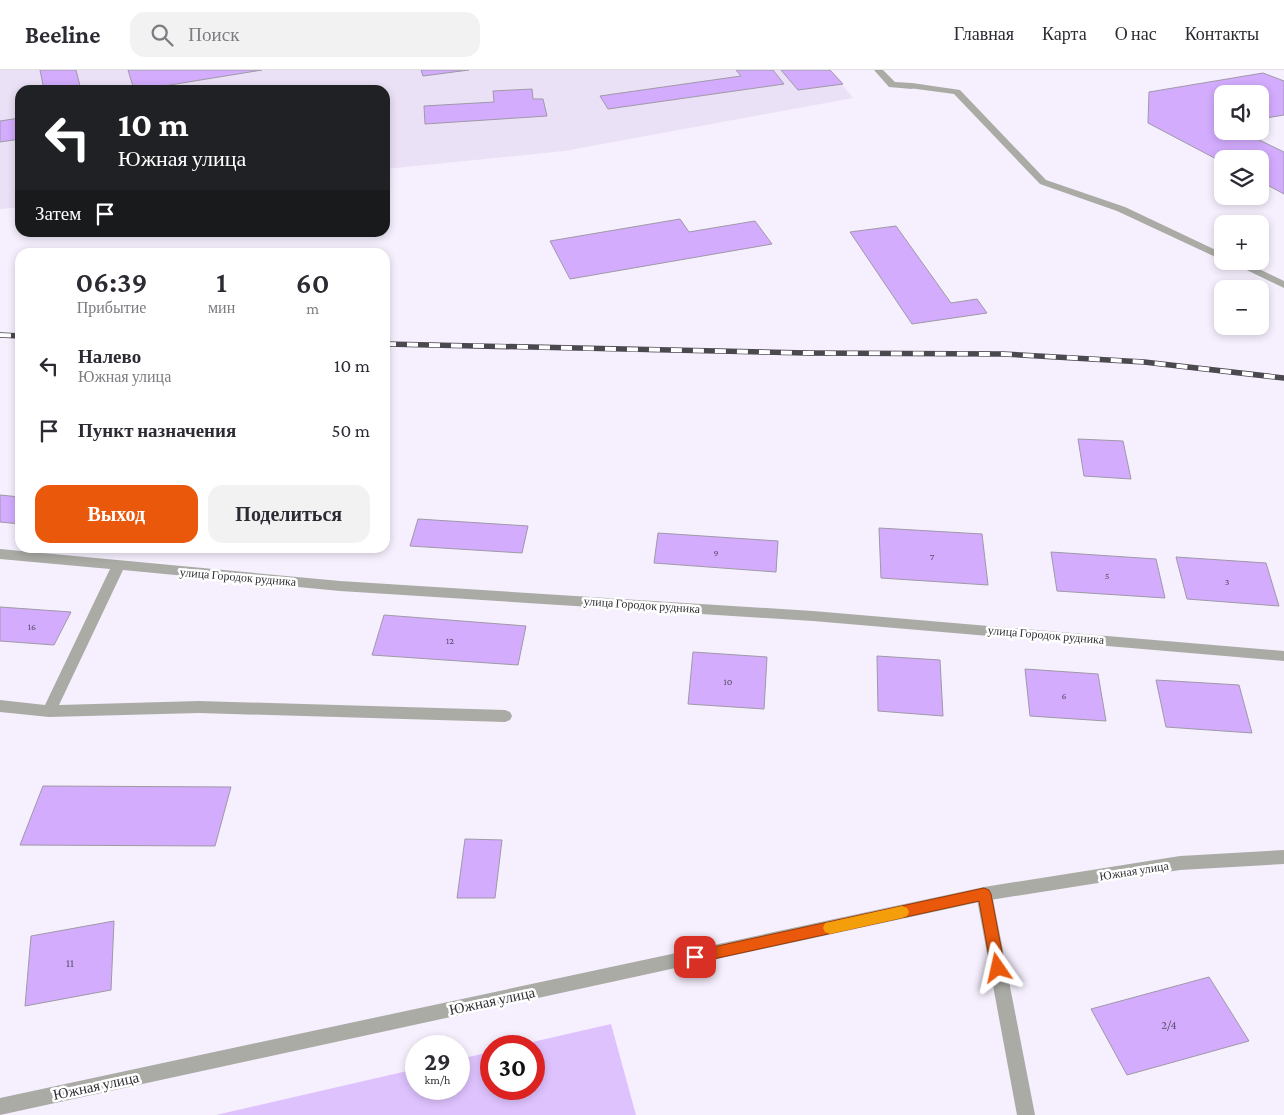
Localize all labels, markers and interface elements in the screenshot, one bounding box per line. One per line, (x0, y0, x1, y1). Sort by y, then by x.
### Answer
search box (130, 12, 480, 57)
text: Beeline (25, 21, 100, 48)
icon: search (148, 21, 176, 49)
text: Поиск (188, 24, 239, 45)
text: Главная (954, 24, 1014, 44)
text: Карта (1042, 24, 1087, 44)
text: О нас (1115, 24, 1157, 44)
text: Контакты (1185, 24, 1259, 44)
map controls (1214, 85, 1269, 335)
button: sound (1214, 85, 1269, 140)
icon: left (35, 105, 100, 170)
text: 10 m (118, 105, 189, 144)
text: Южная улица (118, 146, 246, 171)
button: layers (1214, 150, 1269, 205)
icon: arrive (91, 200, 119, 228)
text: Затем (35, 203, 81, 224)
button: + (1214, 215, 1269, 270)
text: 06:39 (76, 265, 147, 298)
text: 1 (216, 265, 227, 298)
text: 60 (296, 266, 329, 299)
button: − (1214, 280, 1269, 335)
text: Прибытие (77, 299, 146, 316)
text: мин (208, 299, 235, 316)
text: m (306, 300, 319, 317)
text: Налево (78, 346, 141, 367)
icon: left (35, 352, 63, 380)
text: 10 m (334, 355, 370, 376)
text: Южная улица (78, 368, 171, 385)
icon: arrive (35, 417, 63, 445)
text: Пункт назначения (78, 420, 236, 441)
text: 50 m (331, 420, 370, 441)
button: Выход (35, 485, 198, 543)
button: Поделиться (208, 485, 370, 543)
house number: 9 (713, 547, 719, 558)
house number: 7 (930, 551, 935, 562)
street label: улица Городок рудника (179, 565, 297, 589)
house number: 5 (1105, 570, 1110, 581)
house number: 3 (1225, 576, 1230, 587)
street label: улица Городок рудника (583, 594, 701, 616)
house number: 16 (28, 621, 36, 632)
street label: улица Городок рудника (987, 623, 1105, 647)
house number: 12 (446, 635, 454, 646)
house number: 10 (724, 676, 733, 687)
house number: 6 (1061, 690, 1067, 701)
street label: Южная улица (1098, 859, 1170, 883)
pin (674, 936, 716, 978)
position arrow (971, 941, 1023, 993)
icon: arrive (681, 943, 709, 971)
house number: 11 (66, 956, 74, 970)
street label: Южная улица (448, 984, 537, 1018)
house number: 2/4 (1161, 1018, 1177, 1032)
speed limit sign: 30 (480, 1035, 545, 1100)
text: 29 (424, 1048, 451, 1075)
street label: Южная улица (52, 1069, 141, 1103)
text: km/h (425, 1073, 450, 1087)

